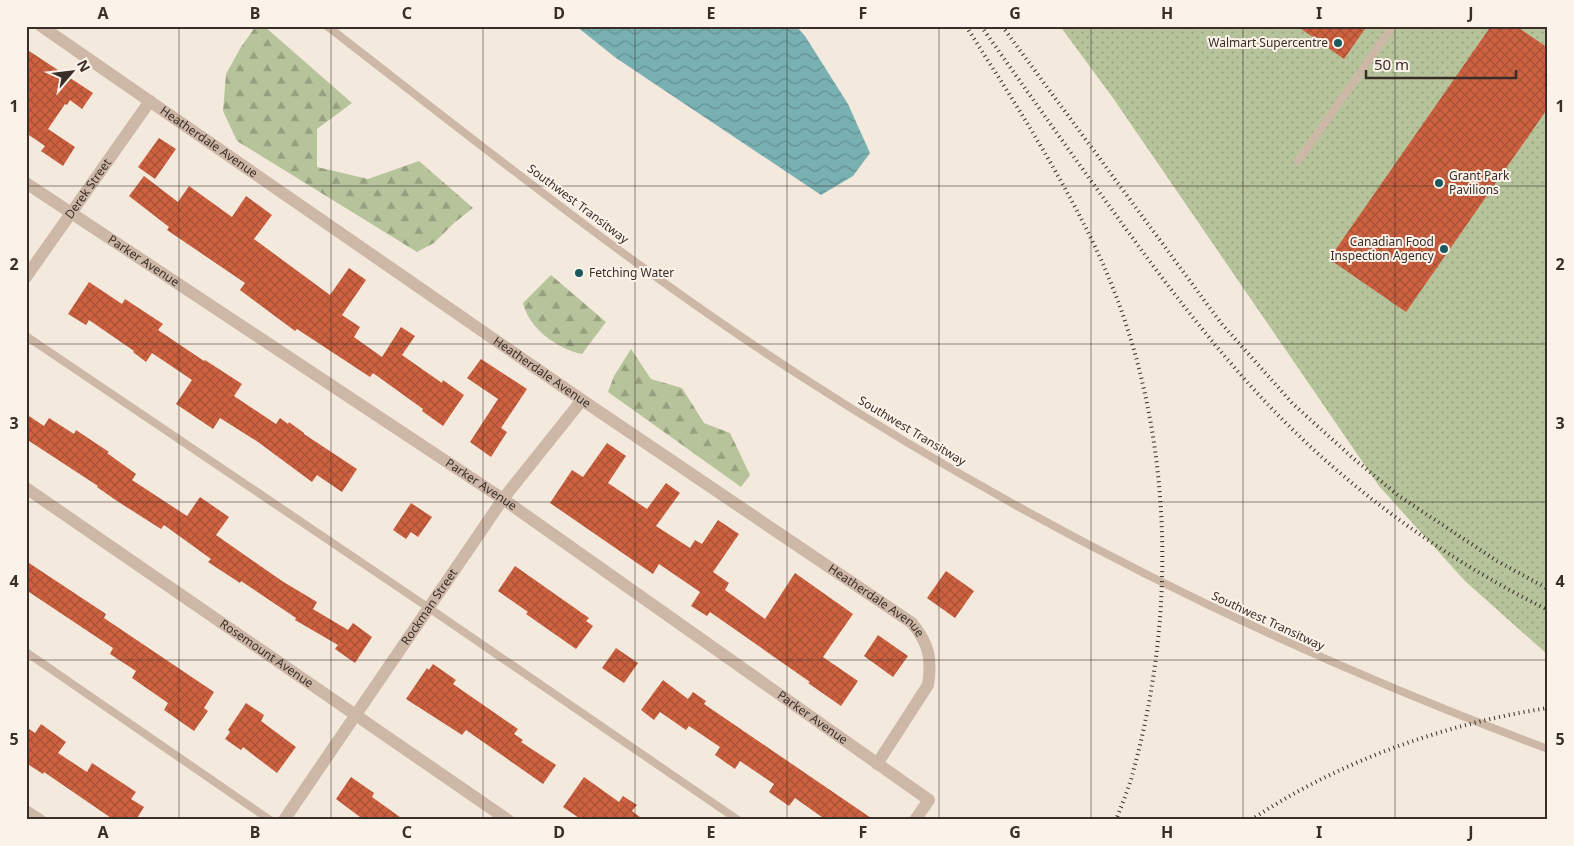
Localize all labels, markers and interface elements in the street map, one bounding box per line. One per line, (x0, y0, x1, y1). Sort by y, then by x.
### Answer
text: A (97, 2, 109, 24)
text: B (250, 2, 260, 24)
text: C (402, 2, 412, 24)
text: D (553, 2, 565, 24)
text: E (707, 2, 716, 24)
text: F (859, 2, 867, 24)
text: G (1009, 2, 1021, 24)
text: H (1161, 2, 1173, 24)
text: I (1316, 2, 1322, 24)
text: J (1466, 2, 1474, 24)
place label: Walmart Supercentre (1208, 34, 1328, 51)
marker: Walmart Supercentre (1332, 37, 1344, 49)
north arrow (48, 48, 98, 98)
scale bar (1366, 48, 1516, 80)
text: 50 m (1374, 54, 1409, 74)
text: N (73, 56, 95, 75)
text: 1 (9, 95, 19, 117)
text: 1 (1555, 95, 1565, 117)
street label: Heatherdale Avenue (157, 102, 261, 181)
street label: Derek Street (61, 154, 115, 222)
street label: Southwest Transitway (524, 160, 633, 248)
place label: Grant Park Pavilions (1449, 167, 1510, 198)
marker: Grant Park Pavilions (1433, 177, 1445, 189)
street label: Parker Avenue (105, 231, 183, 290)
place label: Canadian Food Inspection Agency (1331, 233, 1435, 264)
marker: Canadian Food Inspection Agency (1438, 243, 1450, 255)
text: 2 (9, 253, 19, 275)
text: 2 (1555, 253, 1565, 275)
place label: Fetching Water (589, 264, 674, 281)
marker: Fetching Water (573, 267, 585, 279)
street label: Heatherdale Avenue (490, 332, 595, 412)
street label: Southwest Transitway (855, 392, 970, 470)
text: 3 (9, 412, 19, 434)
text: 3 (1555, 412, 1565, 434)
street label: Parker Avenue (442, 454, 521, 514)
street label: Heatherdale Avenue (825, 560, 929, 640)
street label: Rockman Street (397, 565, 461, 648)
text: 4 (9, 570, 19, 592)
text: 4 (1555, 570, 1565, 592)
street label: Southwest Transitway (1209, 587, 1328, 655)
street label: Rosemount Avenue (217, 615, 317, 692)
street label: Parker Avenue (774, 686, 851, 748)
text: 5 (9, 728, 19, 750)
text: 5 (1555, 728, 1565, 750)
text: A (97, 821, 109, 843)
text: B (250, 821, 260, 843)
text: C (402, 821, 412, 843)
text: D (553, 821, 565, 843)
text: E (707, 821, 716, 843)
text: F (859, 821, 867, 843)
text: G (1009, 821, 1021, 843)
text: H (1161, 821, 1173, 843)
text: I (1316, 821, 1322, 843)
text: J (1466, 821, 1474, 843)

